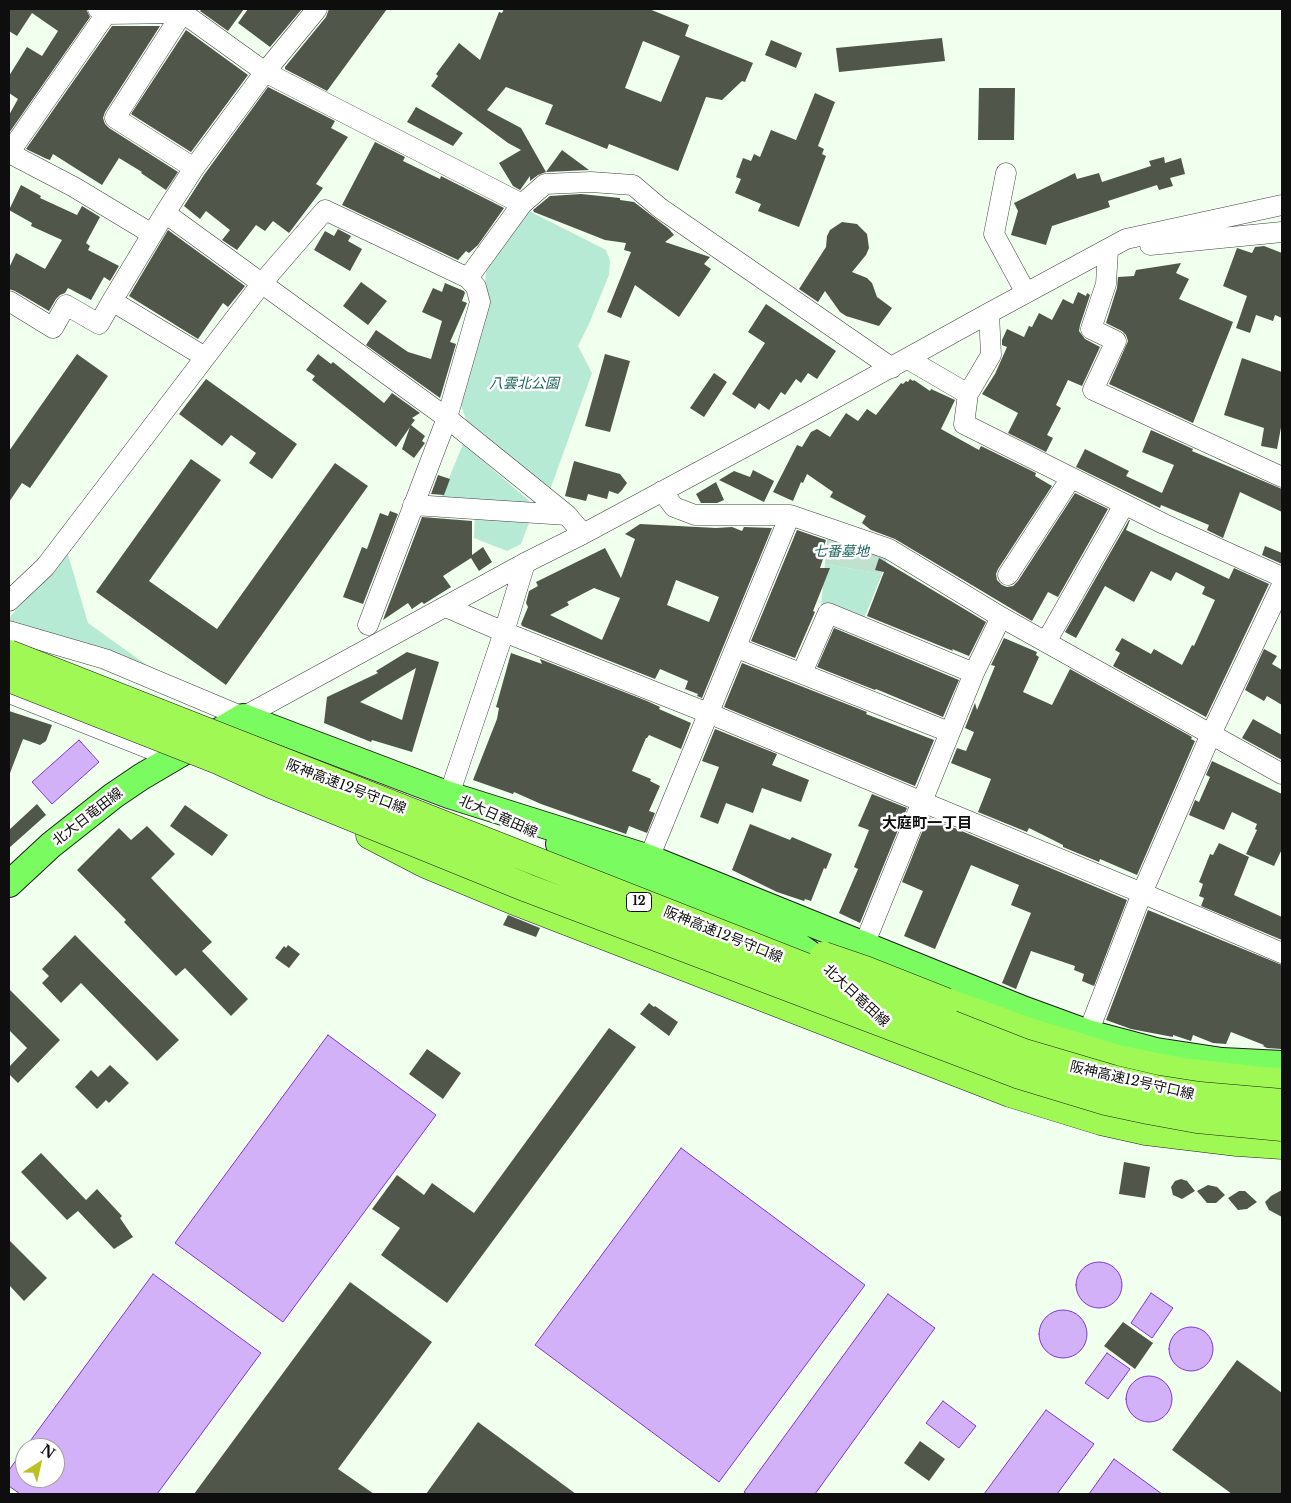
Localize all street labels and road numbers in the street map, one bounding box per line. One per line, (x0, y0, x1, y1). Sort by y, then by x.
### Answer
street label: 阪神高速12号守口線 (284, 756, 408, 818)
street label: 北大日竜田線 (50, 785, 126, 849)
street label: 北大日竜田線 (456, 792, 540, 842)
road number: 12 (626, 892, 652, 912)
street label: 阪神高速12号守口線 (661, 903, 785, 967)
street label: 北大日竜田線 (820, 961, 892, 1031)
street label: 阪神高速12号守口線 (1068, 1059, 1196, 1103)

